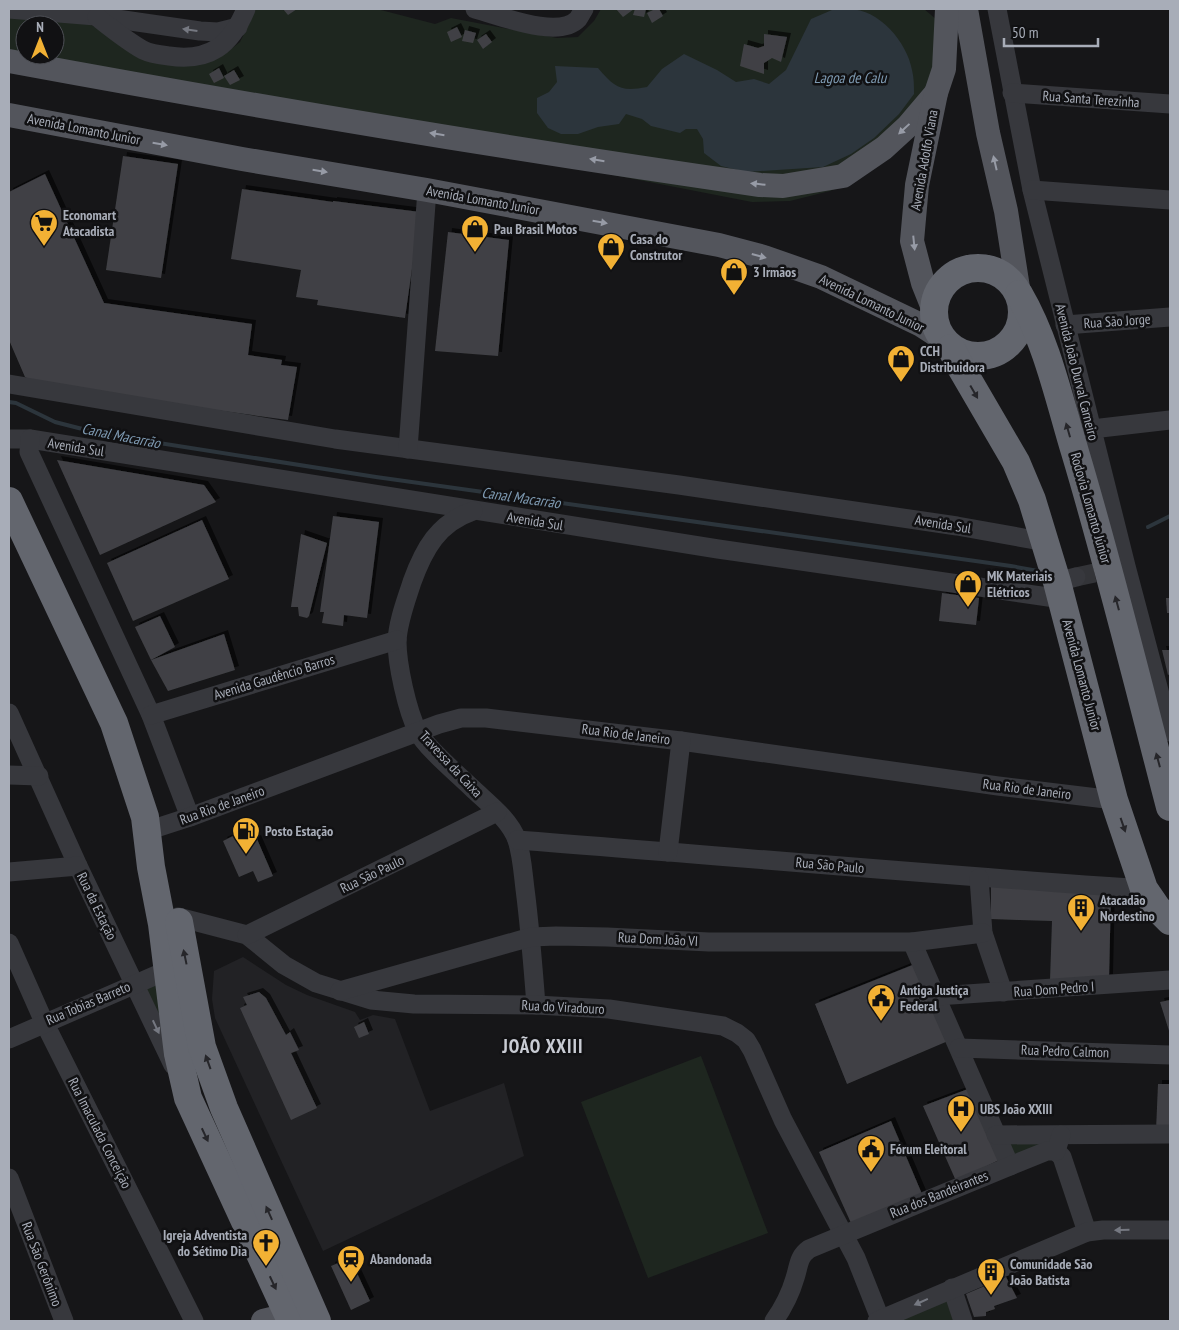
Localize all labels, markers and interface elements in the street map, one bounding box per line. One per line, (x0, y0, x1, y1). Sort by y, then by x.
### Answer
north arrow (15, 15, 65, 65)
scale bar (1004, 15, 1098, 47)
text: N (36, 18, 44, 36)
text: 50 m (1012, 23, 1038, 42)
one-way arrow (182, 26, 198, 34)
water label: Lagoa de Calu (814, 68, 888, 87)
street label: Rua Santa Terezinha (1042, 87, 1140, 111)
street label: Avenida Adolfo Viana (906, 108, 942, 212)
street label: Avenida Lomanto Junior (26, 109, 142, 149)
one-way arrow (898, 123, 910, 135)
one-way arrow (429, 130, 445, 138)
one-way arrow (152, 140, 168, 148)
one-way arrow (589, 156, 605, 164)
one-way arrow (991, 156, 999, 171)
one-way arrow (312, 167, 328, 175)
one-way arrow (750, 180, 766, 188)
street label: Avenida Lomanto Junior (425, 181, 541, 219)
place label: Economart Atacadista (62, 206, 116, 240)
supermarket icon: Economart Atacadista (29, 208, 59, 247)
shop icon: Pau Brasil Motos (460, 214, 490, 253)
one-way arrow (593, 218, 609, 226)
place label: Pau Brasil Motos (494, 220, 577, 238)
place label: Casa do Construtor (630, 230, 683, 264)
shop icon: Casa do Construtor (596, 232, 626, 271)
one-way arrow (910, 235, 918, 251)
one-way arrow (752, 252, 767, 260)
shop icon: 3 Irmãos (719, 257, 749, 296)
place label: 3 Irmãos (753, 263, 796, 281)
street label: Avenida Lomanto Junior (817, 270, 928, 336)
street label: Avenida João Durval Carneiro (1051, 302, 1103, 442)
street label: Rua São Jorge (1083, 310, 1151, 332)
place label: CCH Distribuidora (920, 342, 985, 376)
shop icon: CCH Distribuidora (886, 344, 916, 383)
one-way arrow (970, 384, 978, 399)
water label: Canal Macarrão (80, 419, 163, 453)
one-way arrow (1064, 422, 1072, 437)
street label: Avenida Sul (47, 434, 106, 460)
street label: Rodovia Lomanto Júnior (1067, 450, 1115, 566)
water label: Canal Macarrão (480, 483, 563, 513)
street label: Avenida Sul (506, 508, 565, 534)
street label: Avenida Sul (914, 511, 973, 537)
place label: MK Materiais Elétricos (987, 567, 1052, 601)
shop icon: MK Materiais Elétricos (953, 569, 983, 608)
one-way arrow (1113, 595, 1121, 610)
street label: Avenida Lomanto Junior (1058, 617, 1106, 733)
street label: Avenida Gaudêncio Barros (211, 650, 337, 704)
street label: Rua Rio de Janeiro (581, 720, 671, 748)
street label: Travessa da Caixa (416, 727, 486, 801)
one-way arrow (1154, 753, 1162, 768)
street label: Rua Rio de Janeiro (982, 775, 1072, 803)
street label: Rua Rio de Janeiro (177, 781, 267, 829)
fuel station icon: Posto Estação (231, 816, 261, 855)
one-way arrow (1119, 818, 1127, 833)
place label: Posto Estação (265, 822, 333, 840)
street label: Rua São Paulo (337, 851, 407, 897)
street label: Rua São Paulo (795, 853, 865, 877)
street label: Rua da Estação (73, 869, 121, 943)
place label: Atacadão Nordestino (1099, 891, 1155, 925)
building icon: Atacadão Nordestino (1066, 893, 1096, 932)
street label: Rua Dom João VI (617, 928, 699, 950)
one-way arrow (181, 949, 189, 965)
street label: Rua Tobias Barreto (43, 977, 133, 1029)
street label: Rua Dom Pedro I (1013, 977, 1095, 1001)
place label: Antiga Justiça Federal (899, 981, 969, 1015)
public building icon: Antiga Justiça Federal (866, 983, 896, 1022)
street label: Rua do Viradouro (521, 996, 605, 1018)
one-way arrow (152, 1020, 160, 1034)
district label: JOÃO XXIII (501, 1034, 584, 1058)
street label: Rua Pedro Calmon (1021, 1040, 1109, 1062)
one-way arrow (204, 1055, 211, 1070)
street label: Rua Imaculada Conceição (64, 1074, 136, 1192)
hospital icon: UBS João XXIII (946, 1094, 976, 1133)
place label: UBS João XXIII (980, 1100, 1052, 1118)
one-way arrow (202, 1128, 210, 1142)
public building icon: Fórum Eleitoral (856, 1134, 886, 1173)
place label: Fórum Eleitoral (890, 1140, 967, 1158)
street label: Rua dos Bandeirantes (887, 1166, 991, 1222)
one-way arrow (265, 1206, 273, 1220)
street label: Rua São Gerônimo (18, 1219, 66, 1309)
place label: Igreja Adventista do Sétimo Dia (163, 1226, 247, 1260)
one-way arrow (1113, 1226, 1129, 1234)
church icon: Igreja Adventista do Sétimo Dia (251, 1228, 281, 1267)
station icon: Abandonada (336, 1244, 366, 1283)
place label: Abandonada (369, 1250, 432, 1268)
place label: Comunidade São João Batista (1009, 1255, 1092, 1289)
building icon: Comunidade São João Batista (976, 1257, 1006, 1296)
one-way arrow (270, 1276, 278, 1290)
one-way arrow (914, 1298, 928, 1306)

